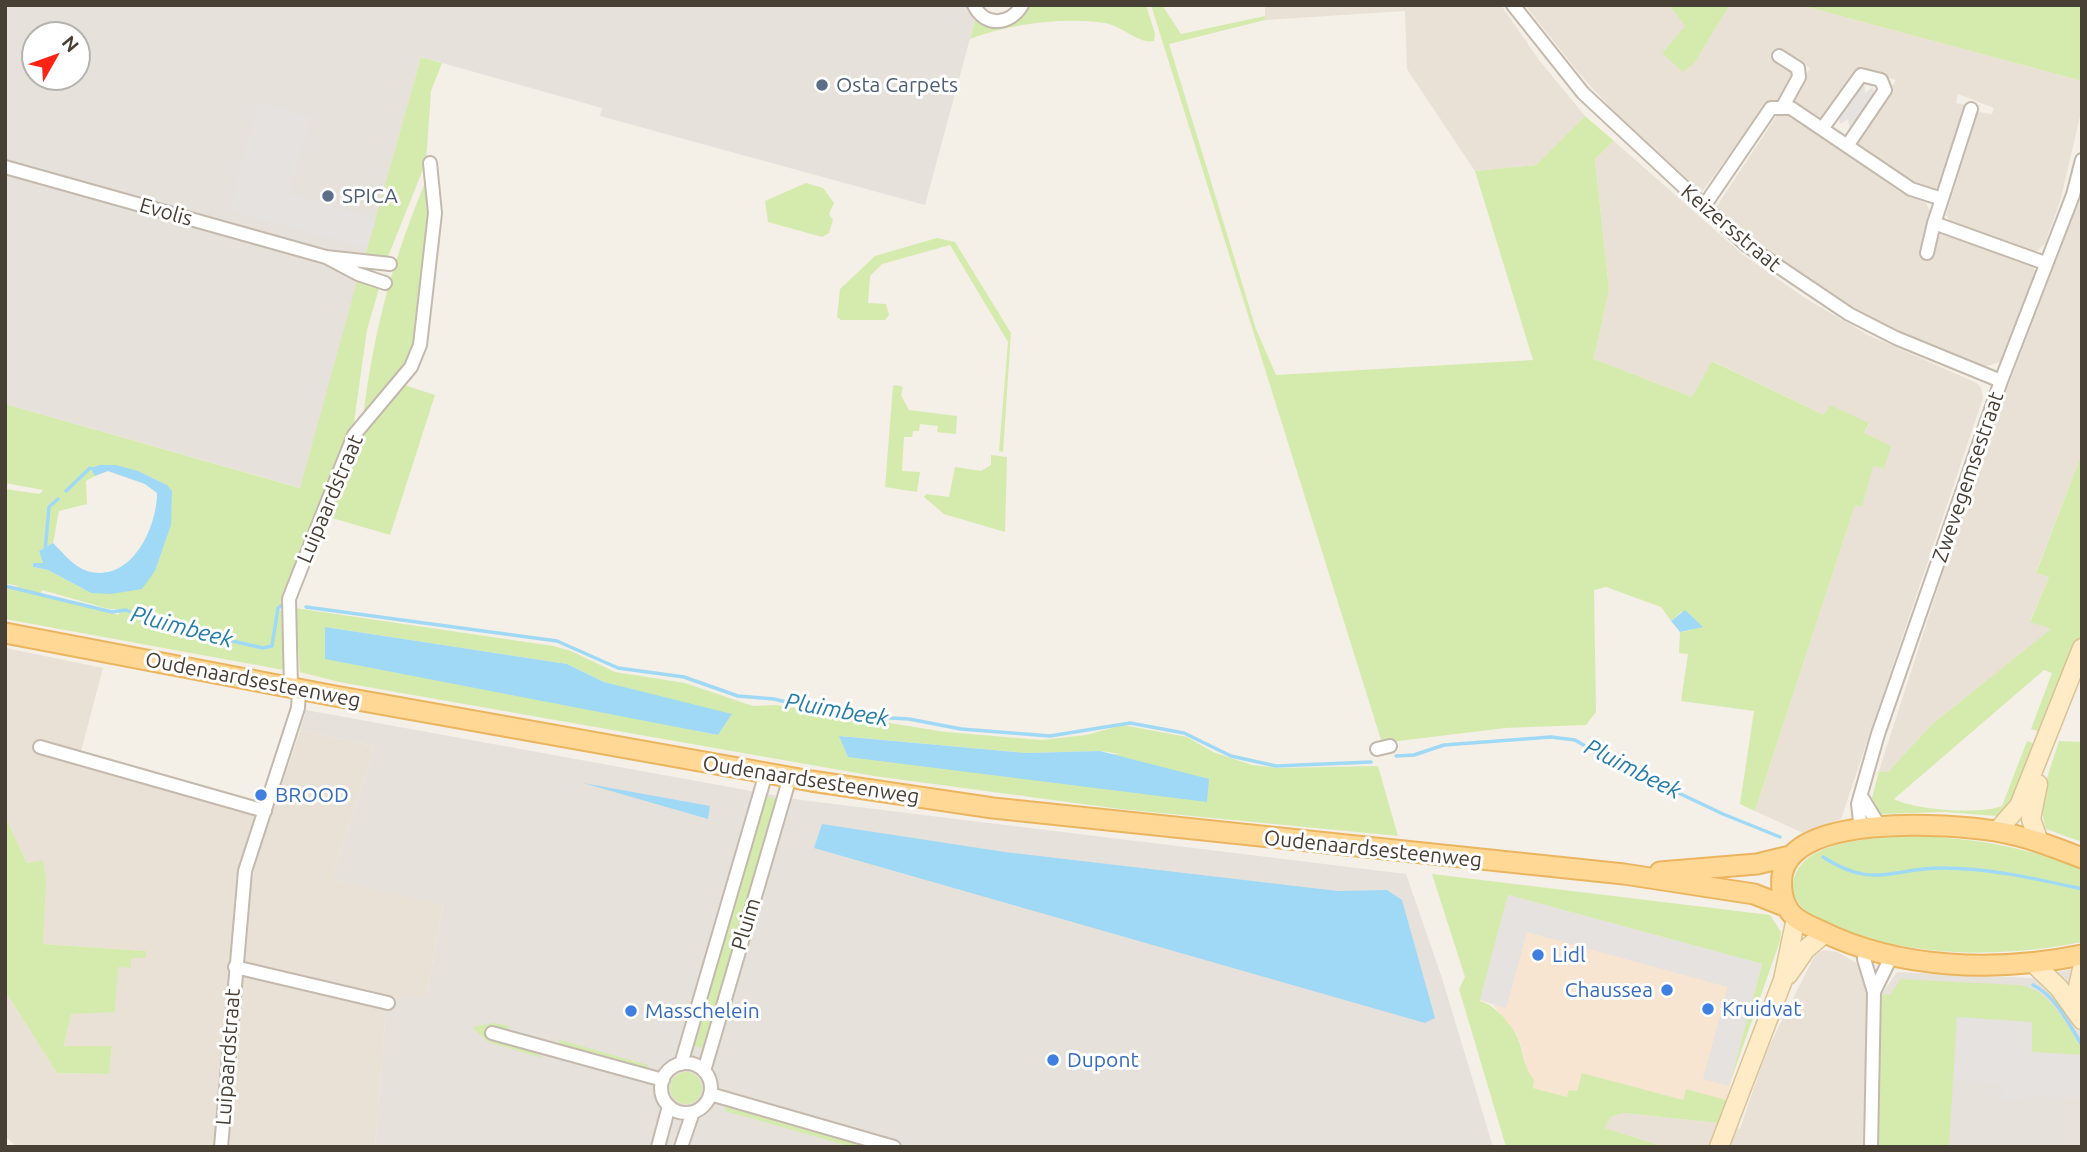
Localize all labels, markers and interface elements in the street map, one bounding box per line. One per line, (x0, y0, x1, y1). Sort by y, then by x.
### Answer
north arrow (21, 21, 91, 91)
text: N (58, 31, 84, 56)
place label: Osta Carpets (836, 72, 958, 98)
marker: Osta Carpets (814, 77, 830, 93)
street label: Keizersstraat (1676, 179, 1786, 277)
place label: SPICA (342, 183, 398, 209)
marker: SPICA (320, 188, 336, 204)
street label: Evolis (137, 192, 195, 232)
street label: Zwevegemsestraat (1927, 388, 2009, 566)
street label: Luipaardstraat (292, 431, 368, 567)
water label: Pluimbeek (128, 600, 236, 654)
street label: Oudenaardsesteenweg (143, 647, 363, 713)
water label: Pluimbeek (783, 687, 891, 733)
water label: Pluimbeek (1580, 733, 1686, 805)
street label: Oudenaardsesteenweg (701, 750, 921, 810)
place label: BROOD (275, 782, 349, 808)
marker: BROOD (253, 787, 269, 803)
street label: Oudenaardsesteenweg (1263, 825, 1483, 873)
street label: Pluim (726, 895, 766, 953)
place label: Lidl (1552, 942, 1586, 968)
marker: Lidl (1530, 947, 1546, 963)
place label: Chaussea (1565, 977, 1653, 1003)
marker: Chaussea (1659, 982, 1675, 998)
street label: Luipaardstraat (211, 988, 245, 1126)
place label: Kruidvat (1722, 996, 1801, 1022)
place label: Masschelein (645, 998, 760, 1024)
marker: Kruidvat (1700, 1001, 1716, 1017)
marker: Masschelein (623, 1003, 639, 1019)
place label: Dupont (1067, 1047, 1139, 1073)
marker: Dupont (1045, 1052, 1061, 1068)

